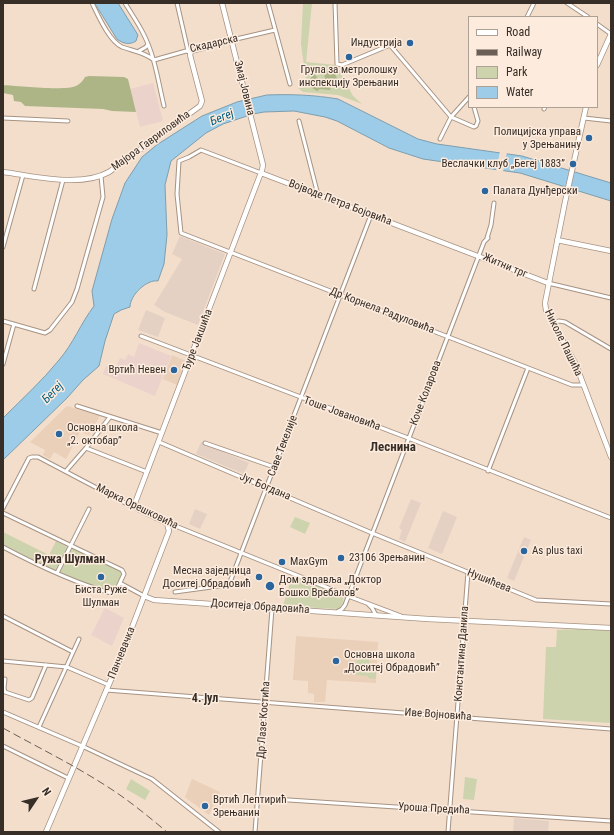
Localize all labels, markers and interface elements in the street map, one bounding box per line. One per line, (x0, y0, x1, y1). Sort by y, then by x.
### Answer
legend (468, 16, 598, 108)
text: Road (506, 25, 530, 39)
street label: Скадарска (189, 32, 239, 56)
place label: Индустрија (351, 36, 402, 50)
marker: Индустрија (405, 38, 415, 48)
text: Railway (506, 45, 542, 59)
marker: Група за метролошку инспекцију Зрењанин (344, 52, 354, 62)
street label: Змај Јовина (231, 59, 257, 117)
place label: Група за метролошку инспекцију Зрењанин (299, 63, 399, 89)
text: Park (506, 65, 527, 79)
text: Water (506, 85, 534, 99)
water label: Бегеј (208, 107, 236, 129)
street label: Мајора Гавриловића (109, 108, 193, 174)
place label: Полицијска управа у Зрењанину (494, 125, 581, 151)
marker: Полицијска управа у Зрењанину (584, 133, 594, 143)
place label: Веслачки клуб „Бегеј 1883” (441, 157, 565, 171)
marker: Веслачки клуб „Бегеј 1883” (568, 159, 578, 169)
street label: Војводе Петра Бојовића (287, 177, 393, 229)
place label: Палата Дунђерски (493, 184, 578, 198)
marker: Палата Дунђерски (480, 186, 490, 196)
street label: Житни трг (481, 251, 529, 281)
street label: Др Корнела Радуловића (328, 285, 436, 337)
street label: Ђуре Јакшића (180, 307, 216, 373)
street label: Николе Пашића (541, 308, 585, 378)
street label: Коче Коларова (408, 359, 444, 427)
place label: Вртић Невен (108, 363, 166, 377)
marker: Вртић Невен (169, 365, 179, 375)
water label: Бегеј (39, 379, 67, 407)
street label: Тоше Јовановића (302, 394, 382, 434)
street label: Саве Текелије (265, 414, 301, 478)
place label: Основна школа „2. октобар” (67, 421, 138, 447)
marker: Основна школа „2. октобар” (54, 429, 64, 439)
district label: Леснина (370, 440, 416, 456)
street label: Југ Богдана (238, 470, 292, 504)
street label: Марка Орешковића (94, 481, 180, 533)
place label: As plus taxi (532, 544, 583, 558)
marker: As plus taxi (519, 546, 529, 556)
place label: 23106 Зрењанин (349, 551, 425, 565)
district label: Ружа Шулман (35, 553, 105, 567)
marker: 23106 Зрењанин (336, 553, 346, 563)
place label: MaxGym (290, 555, 328, 569)
marker: MaxGym (277, 557, 287, 567)
place label: Месна заједница Доситеј Обрадовић (163, 564, 251, 590)
street label: Нушићева (465, 566, 513, 596)
marker: Биста Руже Шулман (96, 572, 106, 582)
marker: Месна заједница Доситеј Обрадовић (254, 572, 264, 582)
place label: Дом здравља „Доктор Бошко Вребалов” (279, 573, 381, 599)
marker: Дом здравља „Доктор Бошко Вребалов” (264, 580, 276, 592)
place label: Биста Руже Шулман (75, 583, 127, 609)
street label: Доситеја Обрадовића (210, 597, 310, 617)
street label: Константина Данила (452, 606, 472, 702)
street label: Панчевачка (106, 625, 138, 681)
place label: Основна школа „Доситеј Обрадовић” (344, 648, 440, 674)
marker: Основна школа „Доситеј Обрадовић” (331, 656, 341, 666)
street label: Др Лазе Костића (255, 681, 273, 759)
district label: 4. јул (192, 692, 218, 706)
street label: Иве Војновића (404, 706, 472, 724)
north arrow (16, 779, 56, 819)
text: N (39, 785, 53, 798)
place label: Вртић Лептирић Зрењанин (213, 793, 287, 819)
marker: Вртић Лептирић Зрењанин (200, 801, 210, 811)
street label: Уроша Предића (398, 801, 470, 817)

